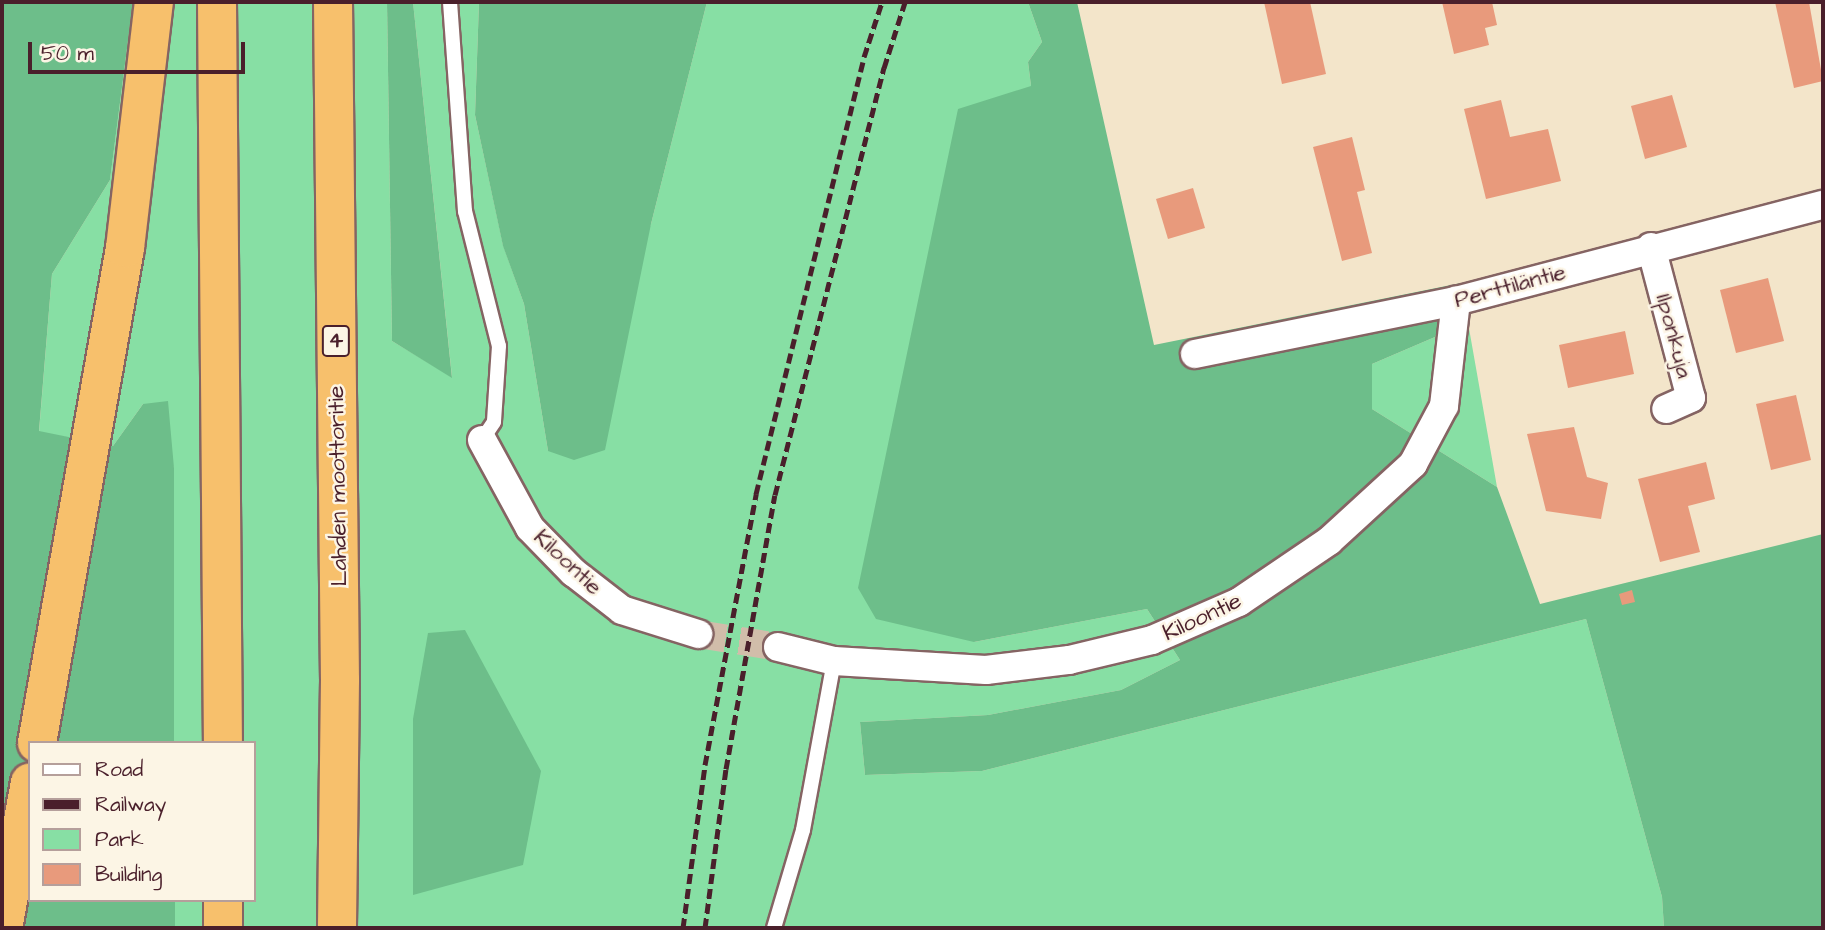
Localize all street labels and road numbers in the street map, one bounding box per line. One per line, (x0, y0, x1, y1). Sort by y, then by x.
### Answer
street label: Perttiläntie (1451, 258, 1569, 314)
street label: Ilponkuja (1650, 291, 1698, 381)
road number: 4 (320, 324, 352, 358)
street label: Lahden moottoritie (322, 385, 354, 587)
street label: Kiloontie (528, 523, 608, 601)
street label: Kiloontie (1158, 587, 1246, 647)

